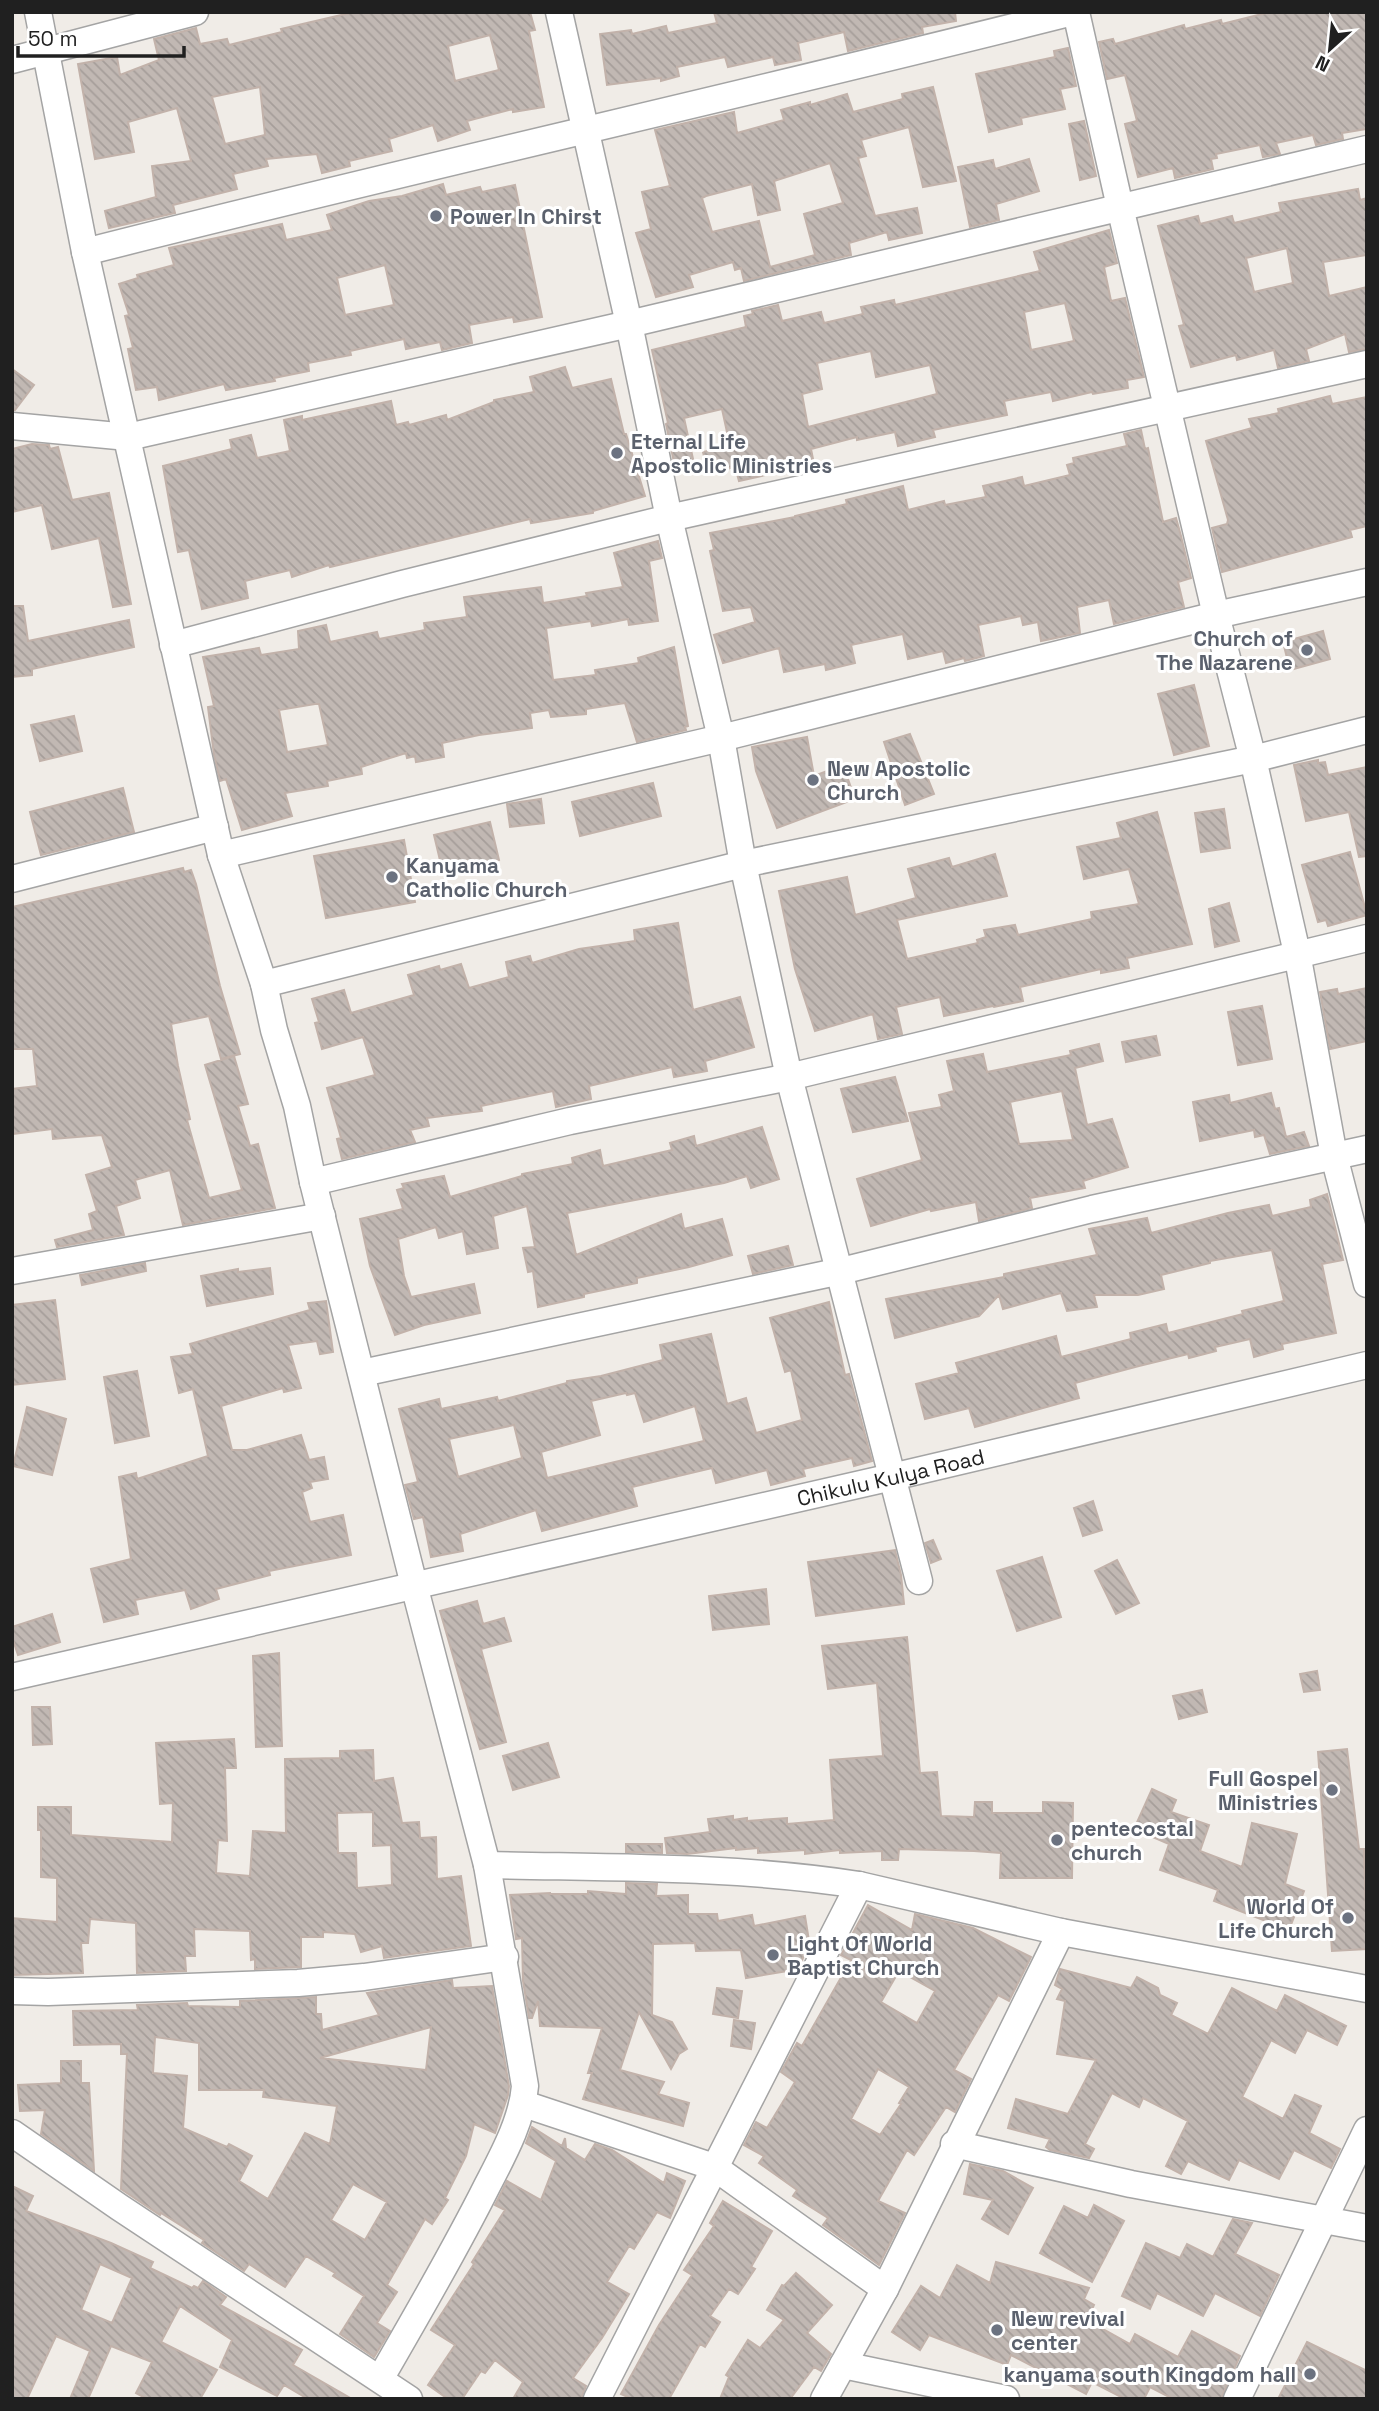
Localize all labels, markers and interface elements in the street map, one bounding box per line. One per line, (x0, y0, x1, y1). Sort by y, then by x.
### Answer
scale bar (18, 14, 184, 58)
north arrow (1295, 14, 1365, 84)
text: 50 m (28, 25, 78, 52)
text: N (1311, 50, 1334, 78)
place label: Power In Chirst (450, 203, 602, 230)
marker: Power In Chirst (428, 208, 444, 224)
place label: Eternal Life Apostolic Ministries (631, 428, 832, 479)
marker: Eternal Life Apostolic Ministries (609, 445, 625, 461)
place label: Church of The Nazarene (1156, 625, 1293, 676)
marker: Church of The Nazarene (1299, 642, 1315, 658)
place label: New Apostolic Church (827, 755, 971, 806)
marker: New Apostolic Church (805, 772, 821, 788)
place label: Kanyama Catholic Church (406, 852, 568, 903)
marker: Kanyama Catholic Church (384, 869, 400, 885)
street label: Chikulu Kulya Road (794, 1442, 987, 1512)
place label: Full Gospel Ministries (1208, 1765, 1318, 1816)
marker: Full Gospel Ministries (1324, 1782, 1340, 1798)
place label: pentecostal church (1071, 1815, 1194, 1866)
marker: pentecostal church (1049, 1832, 1065, 1848)
place label: World Of Life Church (1218, 1893, 1334, 1944)
marker: World Of Life Church (1340, 1910, 1356, 1926)
place label: Light Of World Baptist Church (787, 1930, 939, 1981)
marker: Light Of World Baptist Church (765, 1947, 781, 1963)
place label: New revival center (1011, 2305, 1125, 2356)
marker: New revival center (989, 2322, 1005, 2338)
place label: kanyama south Kingdom hall (1004, 2361, 1296, 2388)
marker: kanyama south Kingdom hall (1302, 2366, 1318, 2382)

